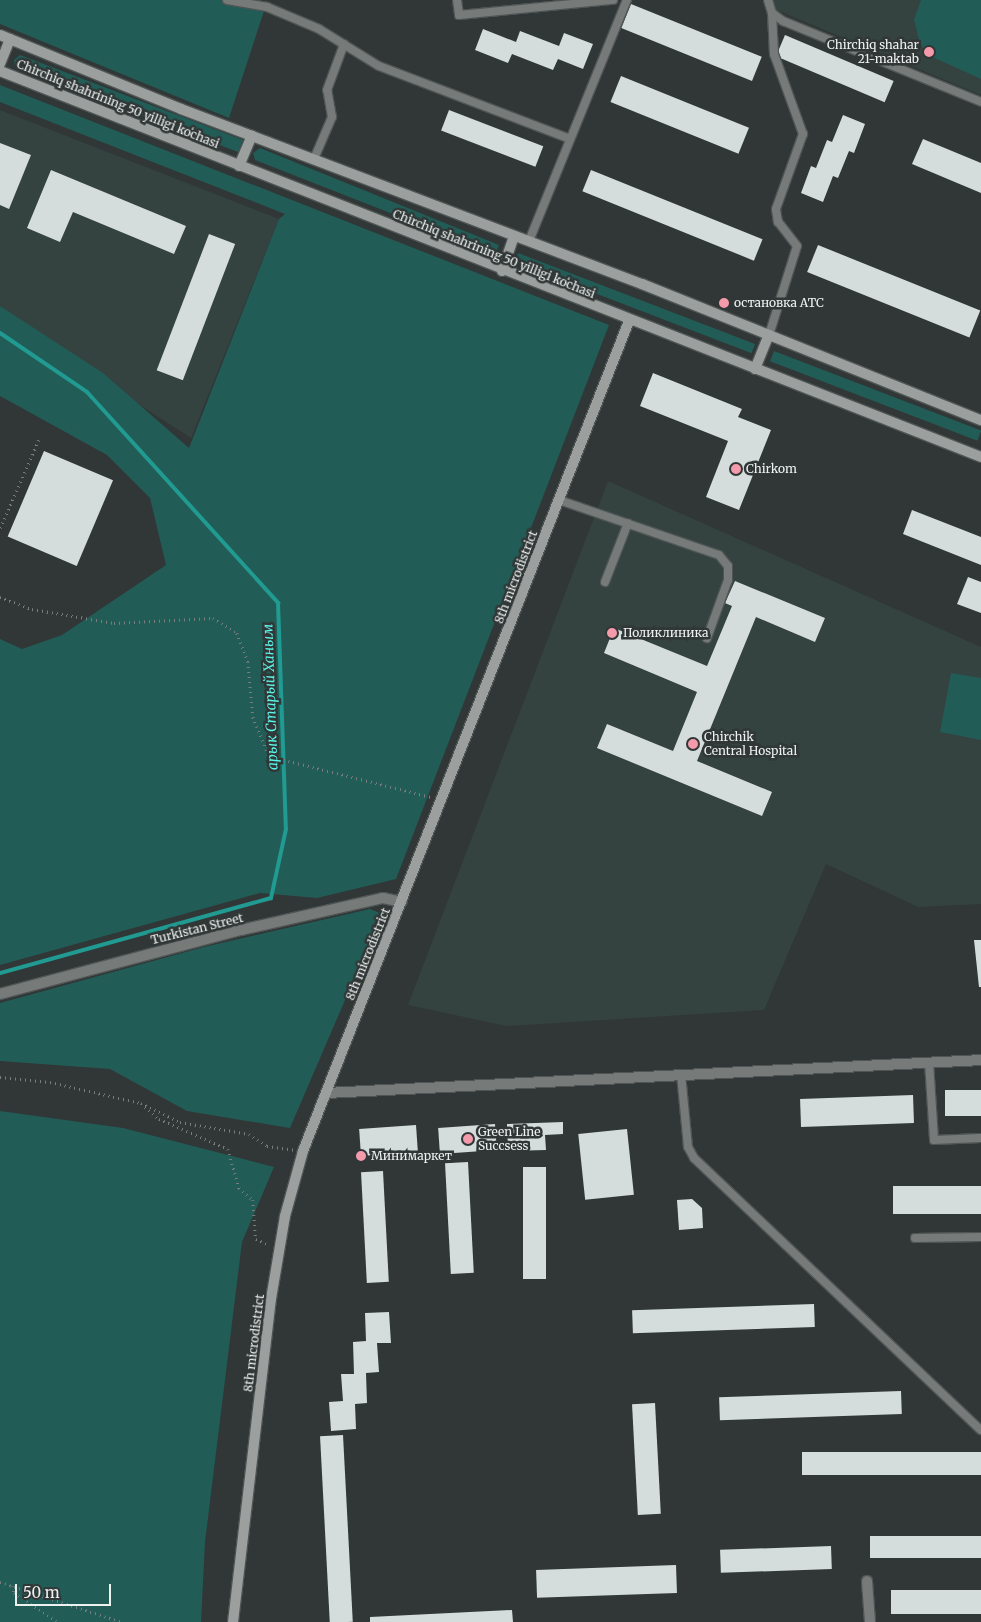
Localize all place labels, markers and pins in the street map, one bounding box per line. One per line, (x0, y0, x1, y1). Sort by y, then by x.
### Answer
place label: Chirchiq shahar 21-maktab (827, 38, 919, 66)
marker: Chirchiq shahar 21-maktab (923, 46, 935, 58)
place label: остановка АТС (734, 296, 824, 310)
marker: остановка АТС (718, 297, 730, 309)
place label: Chirkom (746, 462, 797, 476)
marker: Chirkom (730, 463, 742, 475)
marker: Поликлиника (605, 626, 619, 640)
place label: Поликлиника (623, 626, 709, 640)
place label: Chirchik Central Hospital (704, 730, 797, 758)
marker: Chirchik Central Hospital (686, 737, 700, 751)
place label: Green Line Succsess (478, 1125, 541, 1153)
marker: Green Line Succsess (462, 1133, 474, 1145)
place label: Минимаркет (371, 1149, 452, 1163)
marker: Минимаркет (355, 1150, 367, 1162)

